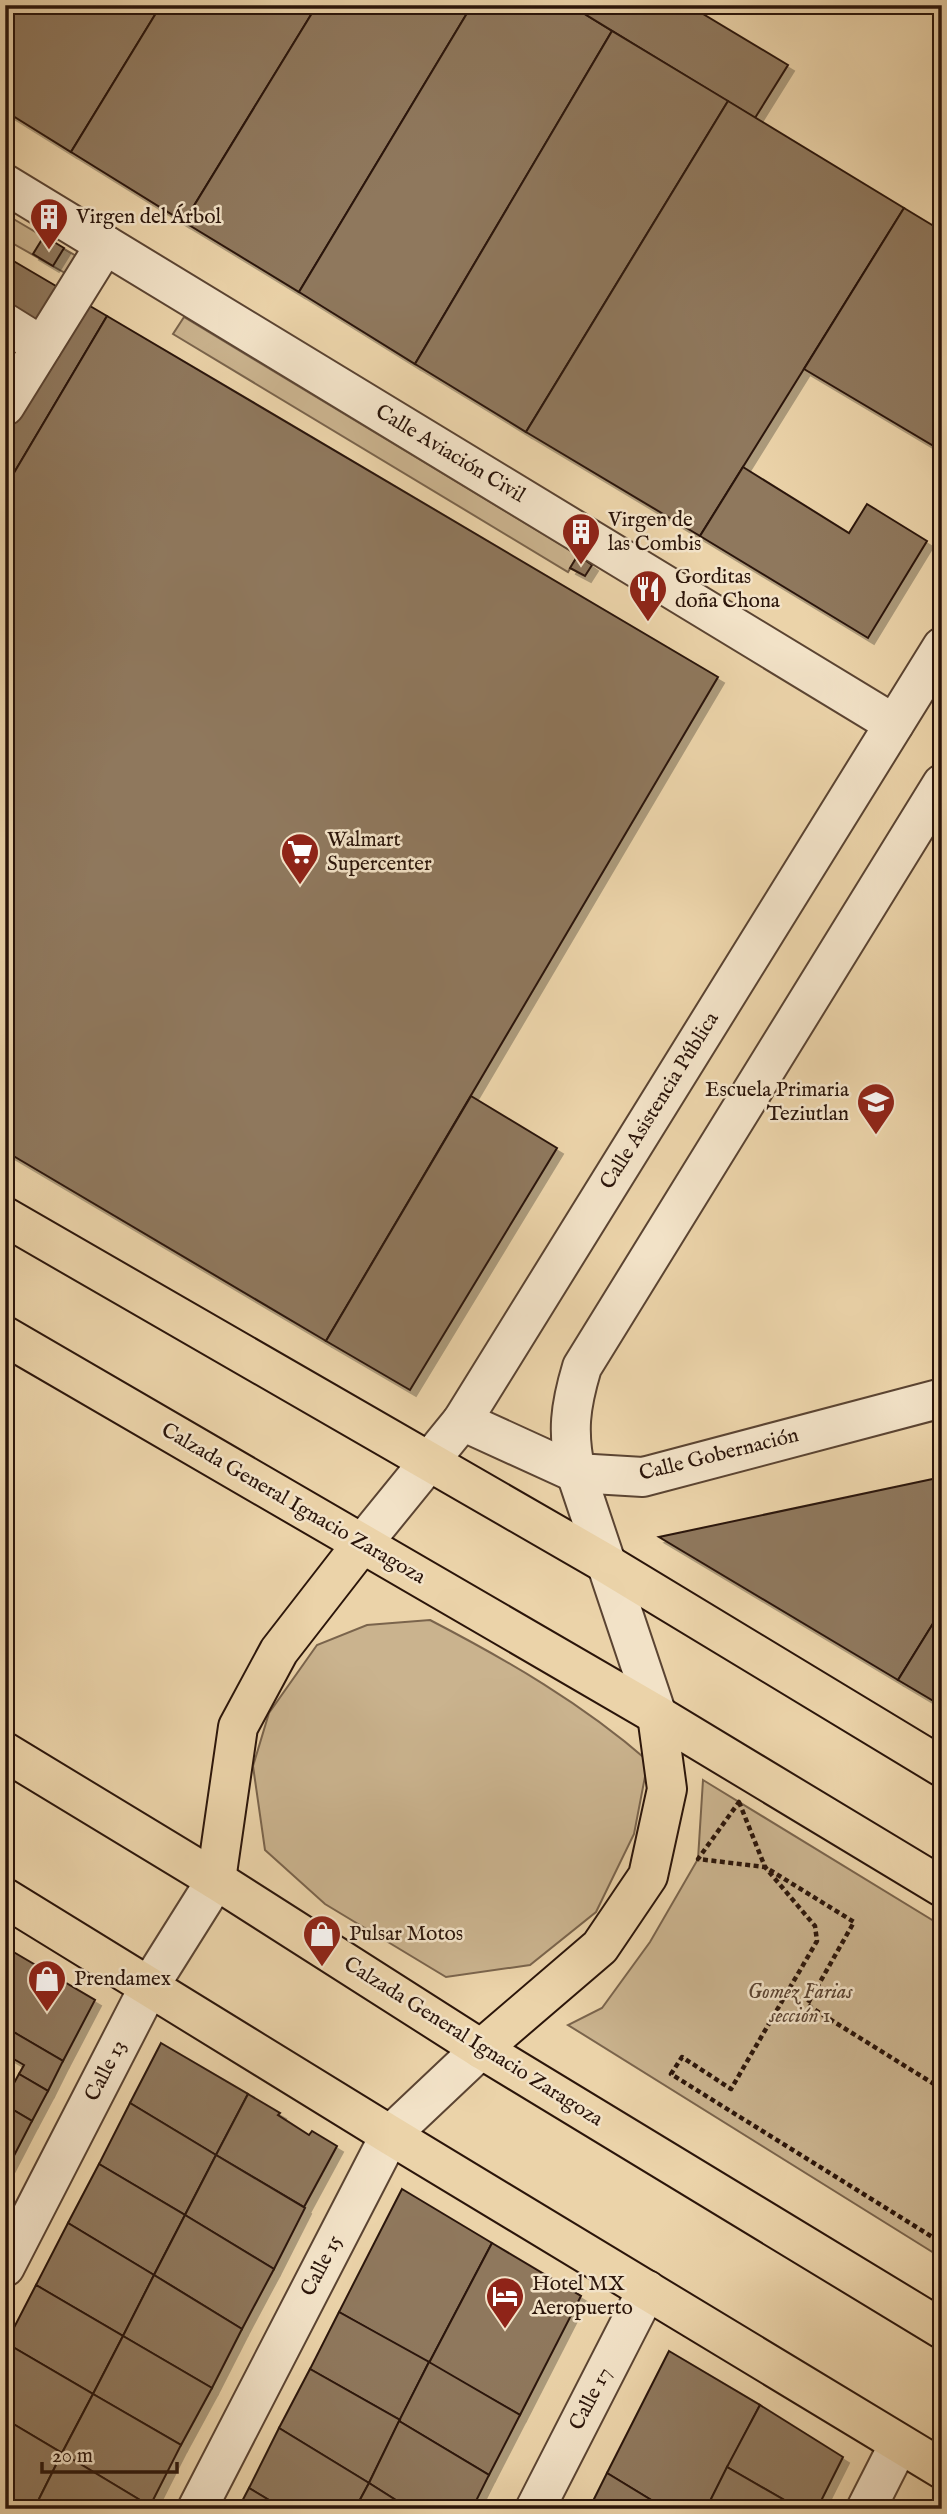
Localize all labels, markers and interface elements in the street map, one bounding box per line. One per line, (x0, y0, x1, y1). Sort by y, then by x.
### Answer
building icon: Virgen del Árbol (28, 196, 70, 251)
place label: Virgen del Árbol (75, 203, 221, 231)
street label: Calle Aviación Civil (370, 399, 530, 510)
place label: Virgen de las Combis (607, 507, 701, 558)
building icon: Virgen de las Combis (560, 511, 602, 566)
place label: Gorditas doña Chona (675, 564, 781, 615)
restaurant icon: Gorditas doña Chona (627, 568, 669, 623)
place label: Walmart Supercenter (327, 827, 432, 878)
supermarket icon: Walmart Supercenter (279, 831, 321, 886)
street label: Calle Asistencia Pública (594, 1007, 726, 1195)
place label: Escuela Primaria Teziutlan (705, 1077, 850, 1128)
school or university icon: Escuela Primaria Teziutlan (855, 1081, 897, 1136)
street label: Calzada General Ignacio Zaragoza (156, 1417, 431, 1591)
street label: Calle Gobernación (636, 1422, 802, 1488)
shop icon: Pulsar Motos (301, 1913, 343, 1968)
place label: Pulsar Motos (349, 1921, 463, 1948)
street label: Calzada General Ignacio Zaragoza (338, 1951, 609, 2134)
shop icon: Prendamex (26, 1958, 68, 2013)
place label: Prendamex (74, 1966, 171, 1993)
park label: Gomez Farias sección 1 (748, 1979, 853, 2030)
street label: Calle 13 (79, 2036, 133, 2106)
street label: Calle 15 (295, 2231, 349, 2301)
place label: Hotel MX Aeropuerto (531, 2271, 633, 2322)
hotel icon: Hotel MX Aeropuerto (484, 2275, 526, 2330)
street label: Calle 17 (564, 2363, 618, 2435)
scale bar (42, 2430, 177, 2474)
text: 20 m (52, 2443, 93, 2470)

